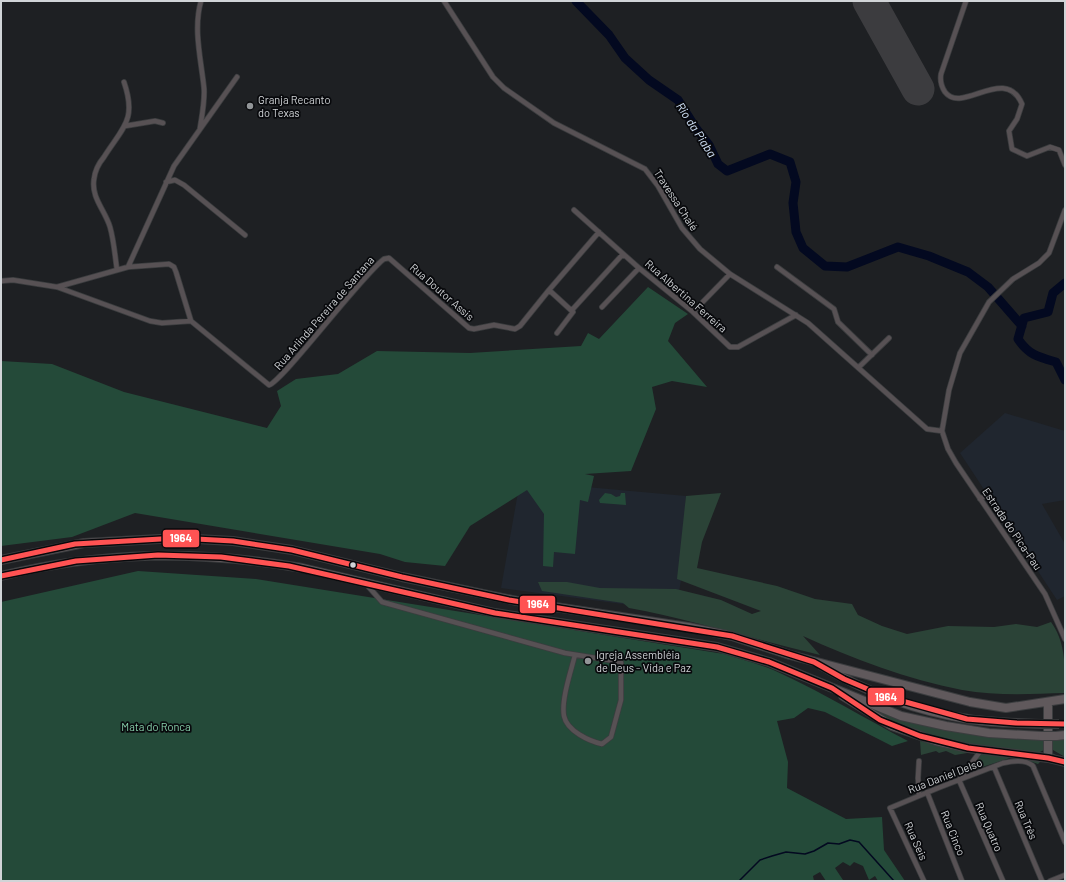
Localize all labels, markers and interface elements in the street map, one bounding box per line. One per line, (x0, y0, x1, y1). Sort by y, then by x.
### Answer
place label: Granja Recanto do Texas (258, 93, 330, 119)
water label: Rio da Piaba (674, 99, 720, 160)
marker: Granja Recanto do Texas (245, 101, 255, 111)
street label: Travessa Chalé (652, 166, 701, 233)
street label: Rua Arlinda Pereira de Santana (271, 253, 376, 372)
street label: Rua Albertina Ferreira (643, 257, 730, 335)
street label: Rua Doutor Assis (408, 260, 477, 323)
street label: Estrada do Pica-Pau (980, 485, 1045, 572)
line badge: 1964 (162, 529, 200, 548)
text: 1964 (170, 531, 192, 544)
unlabelled marker (348, 560, 358, 570)
line badge: 1964 (519, 595, 556, 614)
text: 1964 (527, 597, 549, 610)
place label: Igreja Assembléia de Deus - Vida e Paz (596, 648, 691, 674)
marker: Igreja Assembléia de Deus - Vida e Paz (583, 656, 593, 666)
line badge: 1964 (867, 687, 905, 706)
text: 1964 (875, 690, 897, 703)
park label: Mata do Ronca (121, 720, 191, 733)
street label: Rua Daniel Delso (906, 755, 984, 796)
street label: Rua Três (1012, 798, 1040, 841)
street label: Rua Quatro (973, 800, 1006, 853)
street label: Rua Cinco (939, 808, 968, 857)
street label: Rua Seis (902, 819, 931, 862)

